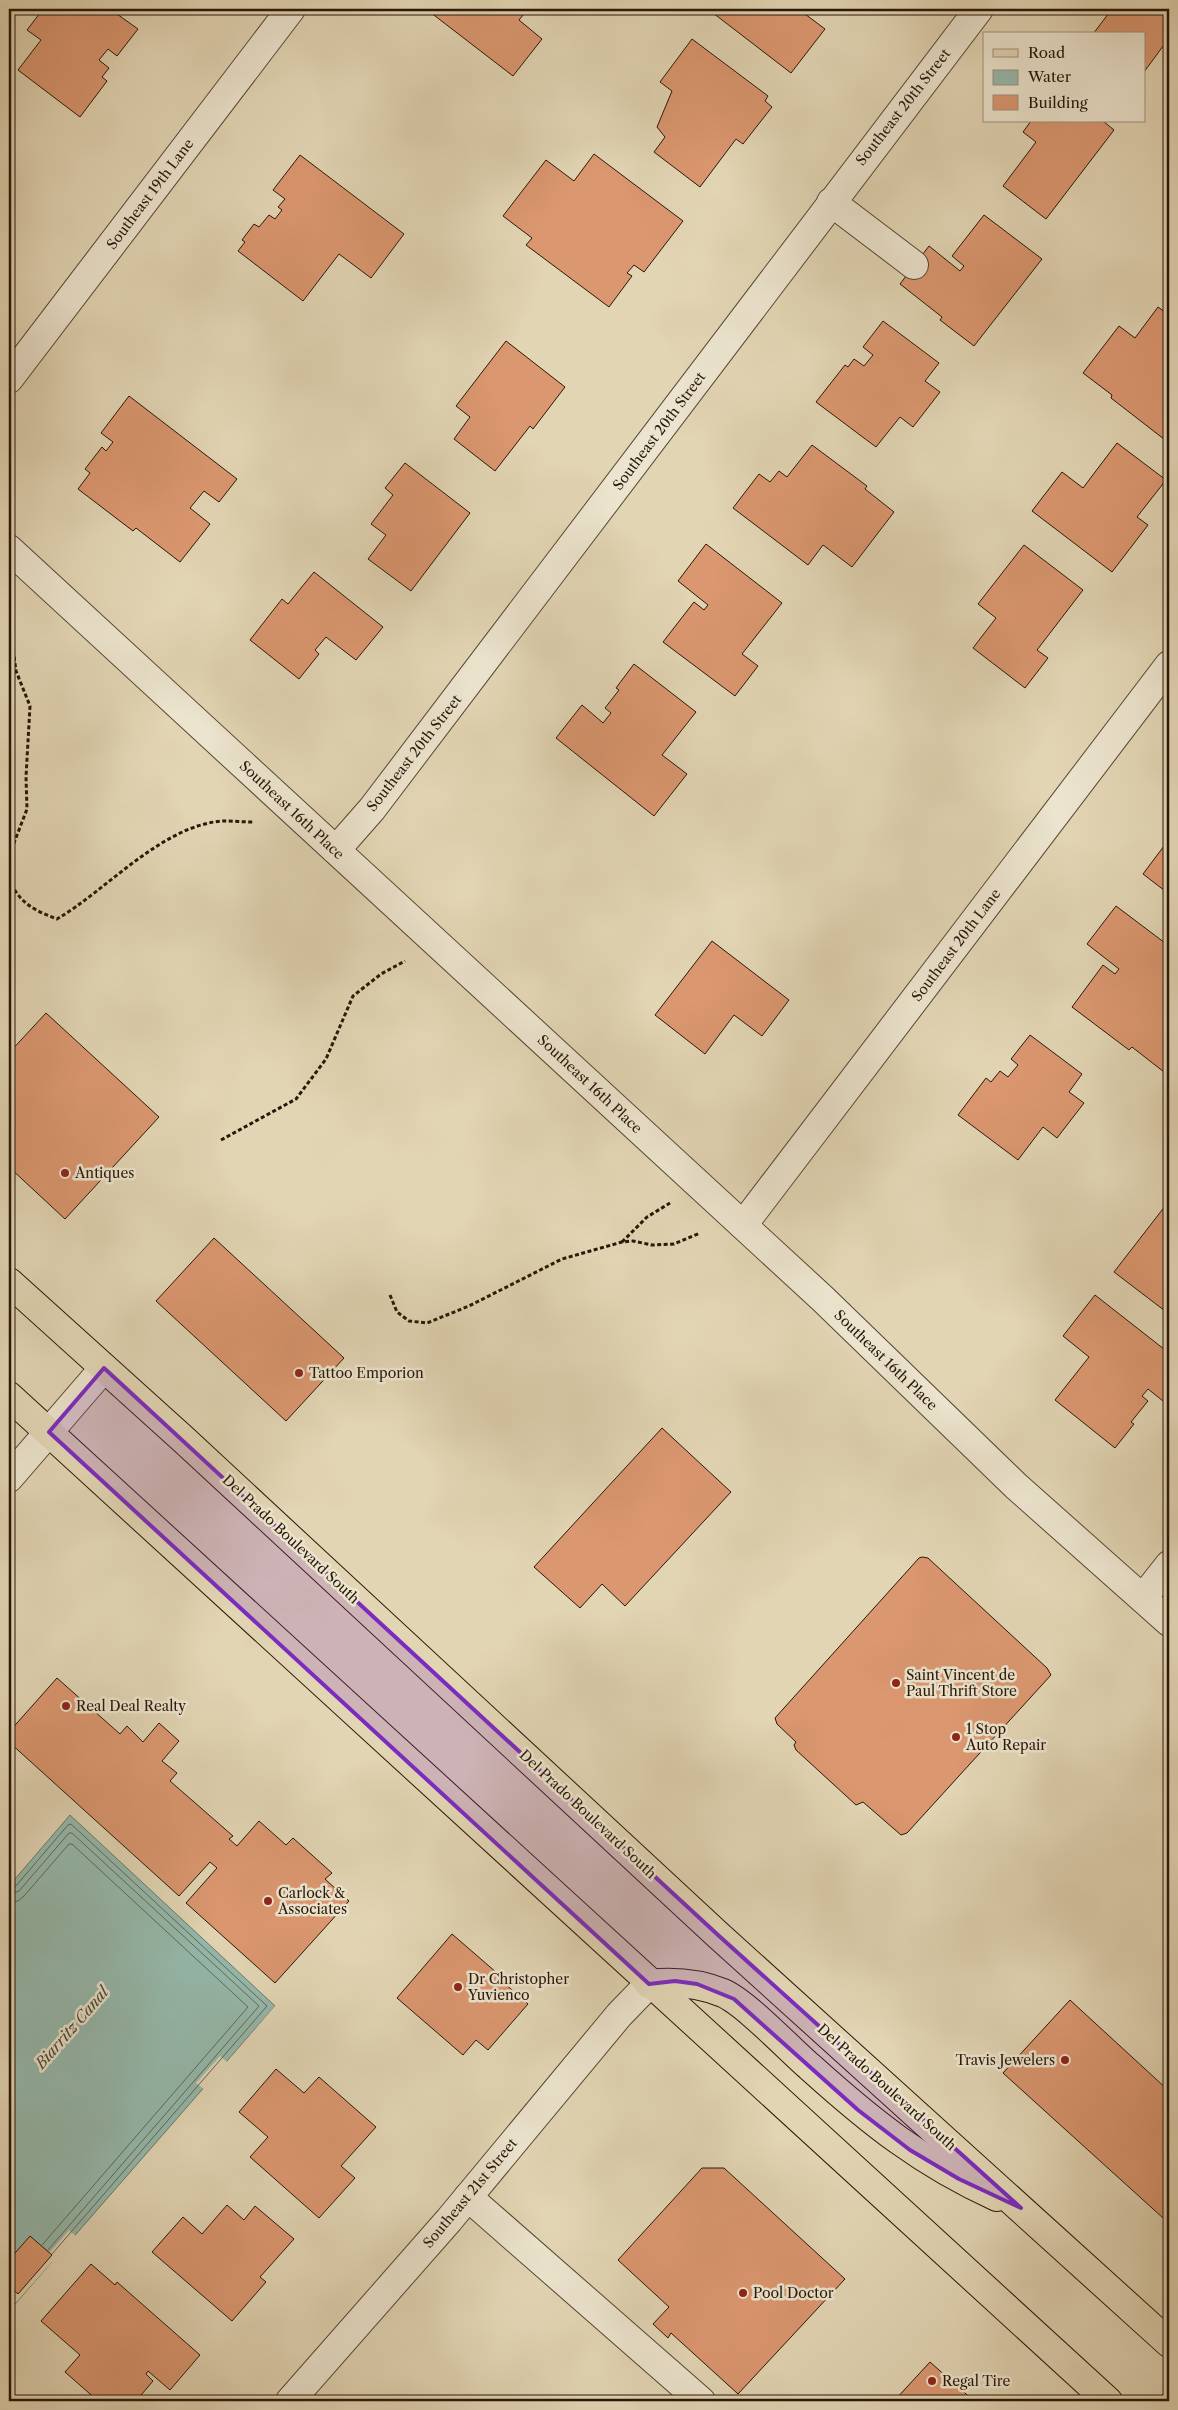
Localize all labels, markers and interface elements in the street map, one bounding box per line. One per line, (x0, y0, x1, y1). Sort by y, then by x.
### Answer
legend (983, 32, 1146, 122)
text: Road (1028, 43, 1065, 62)
street label: Southeast 20th Street (852, 45, 954, 169)
text: Water (1027, 67, 1072, 86)
text: Building (1028, 93, 1088, 112)
street label: Southeast 19th Lane (103, 135, 198, 253)
street label: Southeast 20th Street (609, 368, 709, 494)
street label: Southeast 20th Street (363, 691, 465, 815)
street label: Southeast 16th Place (236, 757, 348, 863)
street label: Southeast 20th Lane (908, 885, 1004, 1005)
street label: Southeast 16th Place (534, 1031, 646, 1137)
place label: Antiques (74, 1164, 134, 1182)
marker: Antiques (59, 1167, 71, 1179)
street label: Southeast 16th Place (831, 1306, 942, 1414)
place label: Tattoo Emporion (309, 1364, 424, 1382)
marker: Tattoo Emporion (293, 1367, 305, 1379)
street label: Del Prado Boulevard South (219, 1471, 363, 1607)
place label: Saint Vincent de Paul Thrift Store (906, 1666, 1017, 1700)
marker: Saint Vincent de Paul Thrift Store (890, 1677, 902, 1689)
place label: Real Deal Realty (76, 1697, 186, 1715)
marker: Real Deal Realty (60, 1700, 72, 1712)
place label: 1 Stop Auto Repair (965, 1720, 1046, 1754)
marker: 1 Stop Auto Repair (950, 1731, 962, 1743)
street label: Del Prado Boulevard South (516, 1746, 660, 1882)
place label: Carlock & Associates (277, 1884, 347, 1918)
marker: Carlock & Associates (262, 1895, 274, 1907)
place label: Dr Christopher Yuvienco (467, 1970, 569, 2004)
water label: Biarritz Canal (30, 1981, 114, 2073)
marker: Dr Christopher Yuvienco (452, 1981, 464, 1993)
street label: Del Prado Boulevard South (814, 2020, 960, 2154)
place label: Travis Jewelers (955, 2051, 1055, 2069)
marker: Travis Jewelers (1059, 2054, 1071, 2066)
street label: Southeast 21st Street (419, 2135, 521, 2251)
place label: Pool Doctor (753, 2284, 834, 2302)
marker: Pool Doctor (737, 2287, 749, 2299)
place label: Regal Tire (942, 2372, 1011, 2390)
marker: Regal Tire (926, 2375, 938, 2387)

